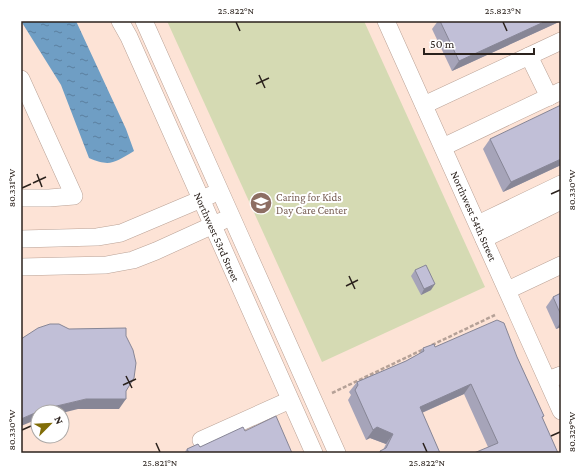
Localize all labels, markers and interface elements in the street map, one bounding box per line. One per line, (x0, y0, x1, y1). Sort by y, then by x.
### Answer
text: 25.822°N (218, 5, 255, 16)
text: 25.823°N (485, 5, 522, 16)
scale bar (424, 30, 534, 56)
text: 50 m (430, 37, 455, 51)
text: 80.331°W (6, 168, 17, 207)
street label: Northwest 54th Street (449, 169, 499, 263)
text: 80.330°W (566, 169, 577, 211)
street label: Northwest 53rd Street (192, 190, 242, 284)
school or university icon: Caring for Kids Day Care Center (248, 190, 274, 216)
place label: Caring for Kids Day Care Center (276, 191, 347, 217)
north arrow (30, 404, 70, 444)
text: 80.330°W (6, 409, 17, 451)
text: 80.329°W (566, 411, 577, 452)
text: N (52, 414, 66, 426)
text: 25.821°N (143, 457, 178, 468)
text: 25.822°N (409, 457, 446, 468)

